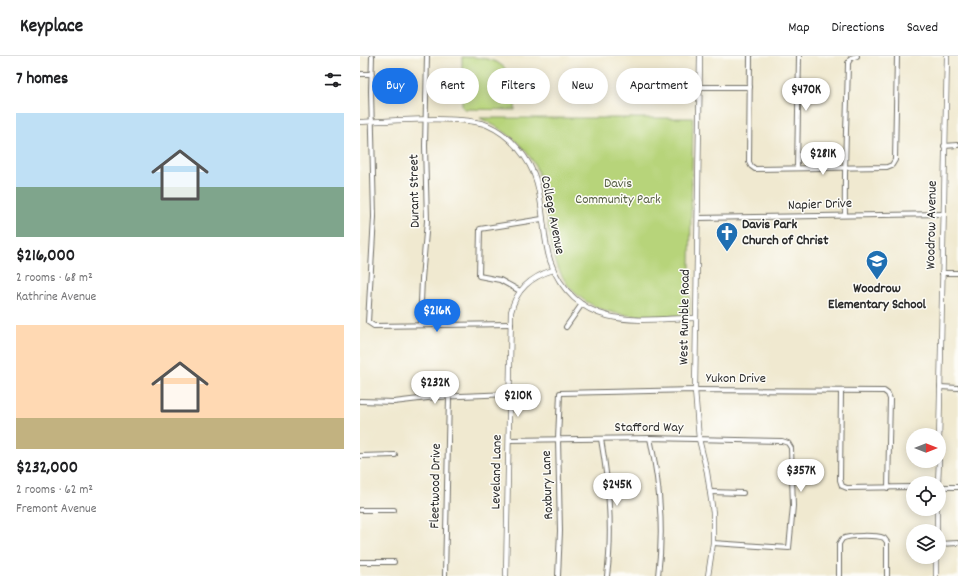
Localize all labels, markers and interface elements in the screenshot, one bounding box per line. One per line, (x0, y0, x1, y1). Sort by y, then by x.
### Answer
text: Keyplace (20, 14, 83, 41)
text: Map (788, 18, 810, 38)
text: Directions (832, 18, 885, 38)
text: Saved (907, 18, 938, 38)
text: 7 homes (16, 68, 68, 92)
chip: Buy (372, 68, 418, 104)
chip: Rent (426, 68, 479, 104)
chip: Filters (487, 68, 550, 104)
chip: New (558, 68, 608, 104)
chip: Apartment (616, 68, 702, 104)
icon: filters (322, 69, 344, 91)
pin: $470K (778, 78, 834, 112)
text: $470K (791, 81, 821, 100)
icon: home (144, 139, 216, 211)
pin: $281K (795, 142, 851, 176)
text: $281K (810, 145, 836, 164)
street label: Durant Street (404, 154, 426, 228)
street label: College Avenue (535, 174, 569, 256)
park label: Davis Community Park (575, 174, 661, 210)
street label: Woodrow Avenue (921, 180, 943, 270)
street label: Napier Drive (788, 194, 852, 216)
place label: Davis Park Church of Christ (742, 215, 829, 251)
church icon: Davis Park Church of Christ (714, 220, 740, 253)
text: $216,000 (16, 245, 75, 269)
school or university icon: Woodrow Elementary School (864, 248, 890, 281)
text: 2 rooms · 68 m² (16, 269, 93, 288)
street label: West Rumble Road (674, 269, 696, 365)
place label: Woodrow Elementary School (828, 279, 927, 315)
text: Kathrine Avenue (16, 288, 96, 307)
pin: $216K (409, 299, 465, 333)
text: $216K (423, 302, 451, 321)
icon: home (144, 351, 216, 423)
street label: Yukon Drive (706, 369, 766, 389)
pin: $232K (407, 371, 463, 405)
text: $232K (420, 374, 450, 393)
pin: $210K (490, 384, 546, 418)
text: $210K (504, 387, 532, 406)
street label: Stafford Way (615, 418, 684, 438)
north arrow (906, 428, 946, 468)
map controls (906, 428, 946, 564)
street label: Leveland Lane (486, 434, 508, 510)
street label: Fleetwood Drive (425, 443, 447, 529)
street label: Roxbury Lane (537, 450, 559, 520)
text: $232,000 (16, 457, 78, 481)
pin: $357K (773, 459, 829, 493)
text: $357K (786, 462, 816, 481)
pin: $245K (589, 473, 645, 507)
text: $245K (602, 476, 632, 495)
button: locate (906, 476, 946, 516)
text: 2 rooms · 62 m² (16, 481, 93, 500)
text: Fremont Avenue (16, 500, 96, 519)
button: layers (906, 524, 946, 564)

